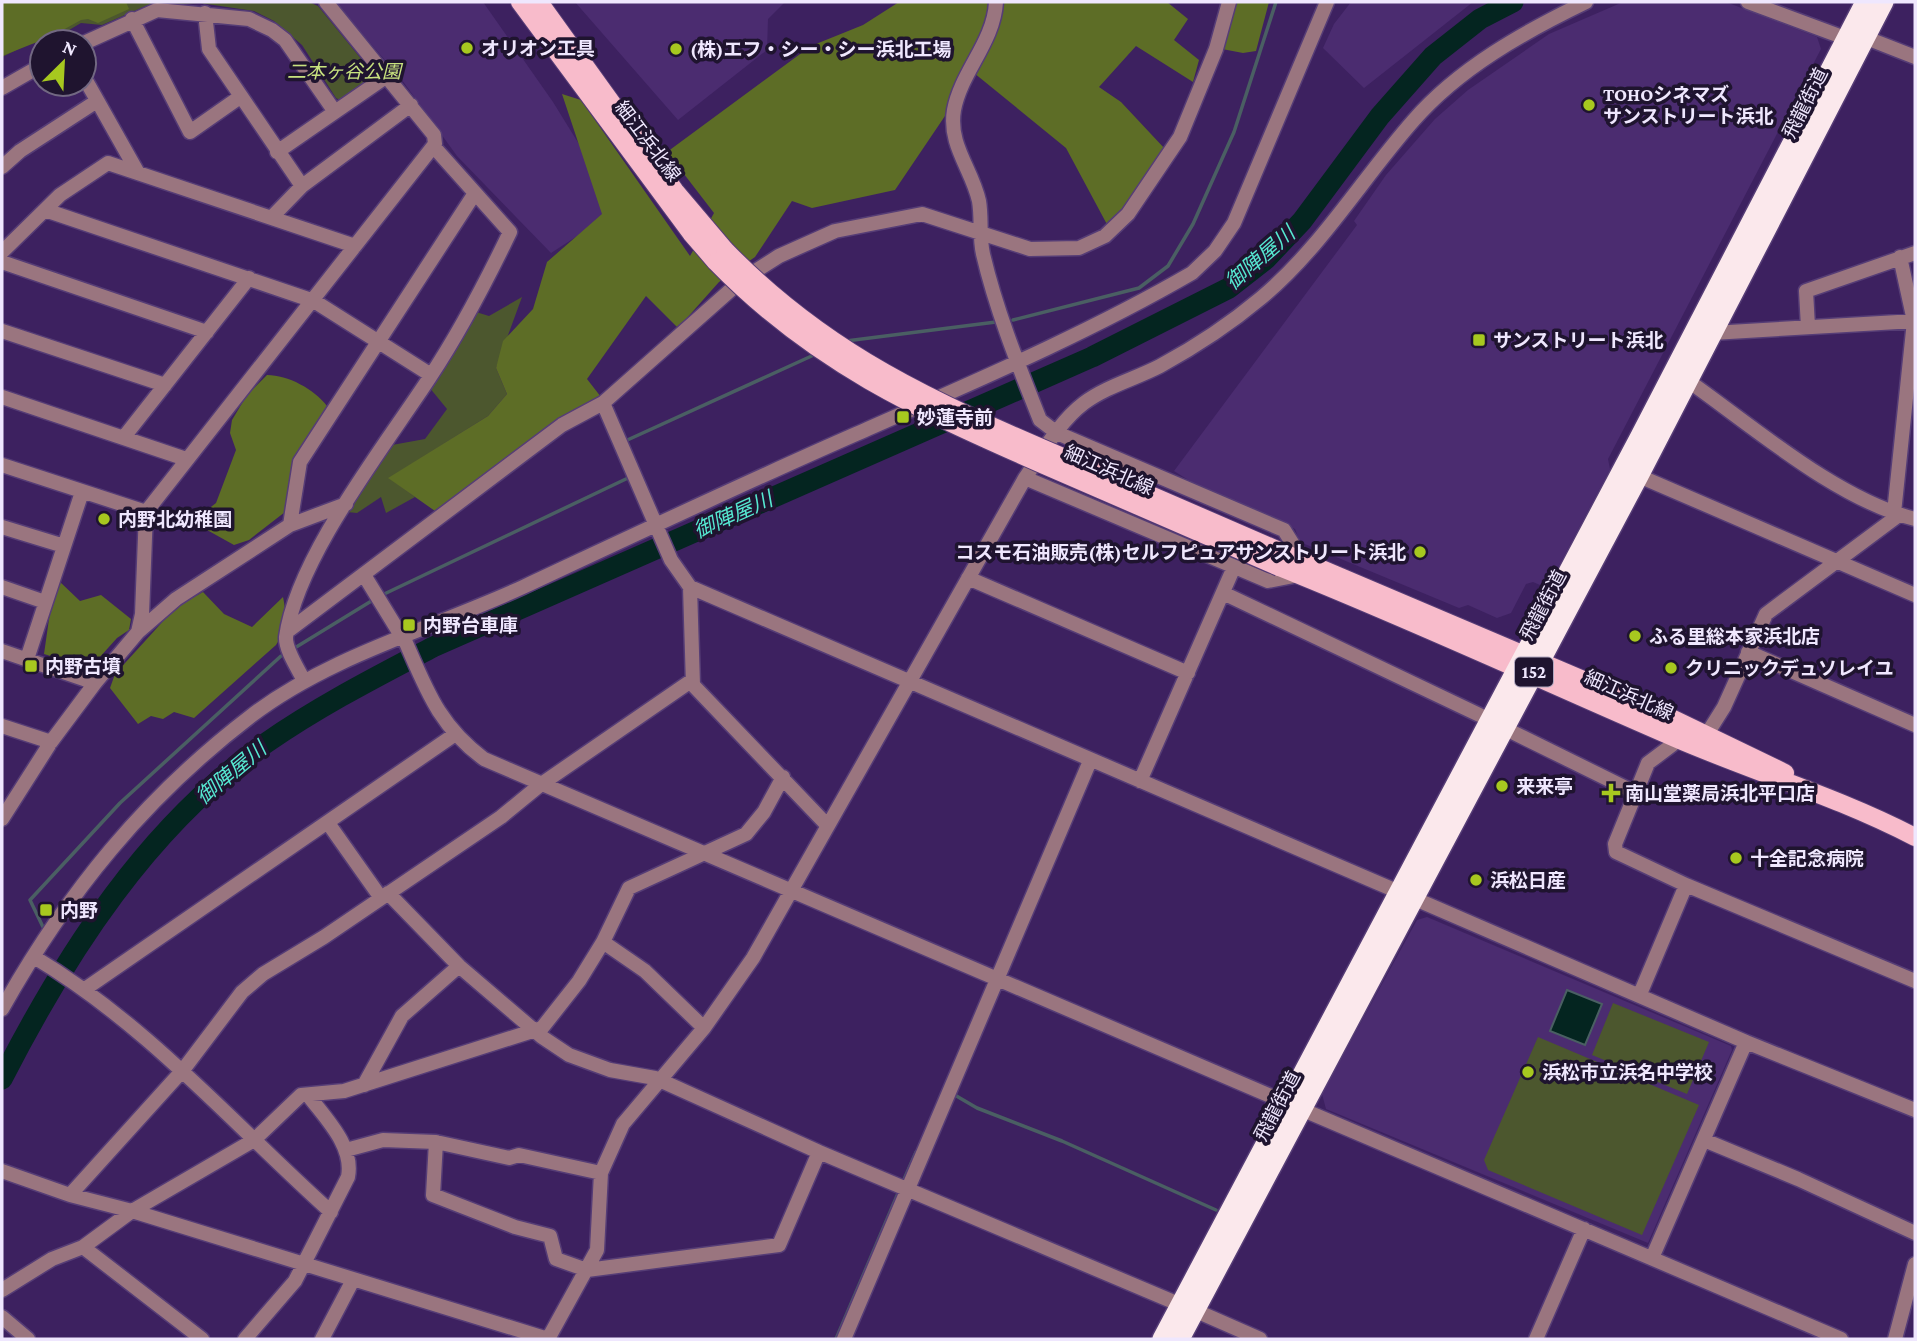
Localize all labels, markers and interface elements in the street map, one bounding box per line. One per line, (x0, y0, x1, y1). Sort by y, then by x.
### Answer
north arrow (28, 28, 98, 98)
text: N (60, 36, 80, 60)
place label: オリオン工具 (481, 38, 595, 59)
place label: (株)エフ・シー・シー浜北工場 (690, 39, 951, 61)
marker: オリオン工具 (459, 40, 475, 56)
marker: (株)エフ・シー・シー浜北工場 (668, 41, 684, 57)
park label: 二本ヶ谷公園 (287, 61, 404, 82)
street label: 飛龍街道 (1778, 64, 1832, 142)
place label: TOHOシネマズ サンストリート浜北 (1603, 84, 1774, 127)
street label: 細江浜北線 (611, 97, 685, 185)
marker: TOHOシネマズ サンストリート浜北 (1581, 97, 1597, 113)
water label: 御陣屋川 (1220, 220, 1301, 295)
place label: サンストリート浜北 (1493, 330, 1664, 351)
marker: サンストリート浜北 (1471, 332, 1487, 348)
place label: 妙蓮寺前 (917, 407, 993, 428)
marker: 妙蓮寺前 (895, 409, 911, 425)
street label: 細江浜北線 (1061, 441, 1157, 499)
water label: 御陣屋川 (690, 486, 778, 543)
place label: 内野北幼稚園 (118, 509, 232, 530)
marker: 内野北幼稚園 (96, 511, 112, 527)
place label: コスモ石油販売(株)セルフピュアサンストリート浜北 (955, 542, 1406, 564)
marker: コスモ石油販売(株)セルフピュアサンストリート浜北 (1412, 544, 1428, 560)
street label: 飛龍街道 (1516, 567, 1570, 643)
place label: 内野台車庫 (423, 615, 518, 636)
marker: 内野台車庫 (401, 617, 417, 633)
place label: ふる里総本家浜北店 (1649, 626, 1820, 647)
marker: ふる里総本家浜北店 (1627, 628, 1643, 644)
place label: 内野古墳 (45, 656, 121, 677)
marker: 内野古墳 (23, 658, 39, 674)
road number: 152 (1515, 658, 1553, 686)
place label: クリニックデュソレイユ (1685, 658, 1894, 679)
marker: クリニックデュソレイユ (1663, 660, 1679, 676)
street label: 細江浜北線 (1581, 666, 1677, 724)
water label: 御陣屋川 (191, 736, 272, 809)
place label: 来来亭 (1516, 776, 1573, 797)
marker: 来来亭 (1494, 778, 1510, 794)
place label: 南山堂薬局浜北平口店 (1625, 783, 1815, 804)
marker: 南山堂薬局浜北平口店 (1603, 785, 1619, 801)
place label: 十全記念病院 (1750, 848, 1864, 869)
marker: 十全記念病院 (1728, 850, 1744, 866)
place label: 浜松日産 (1490, 870, 1566, 891)
marker: 浜松日産 (1468, 872, 1484, 888)
place label: 内野 (60, 900, 98, 921)
marker: 内野 (38, 902, 54, 918)
place label: 浜松市立浜名中学校 (1542, 1062, 1713, 1083)
marker: 浜松市立浜名中学校 (1520, 1064, 1536, 1080)
street label: 飛龍街道 (1250, 1068, 1304, 1144)

